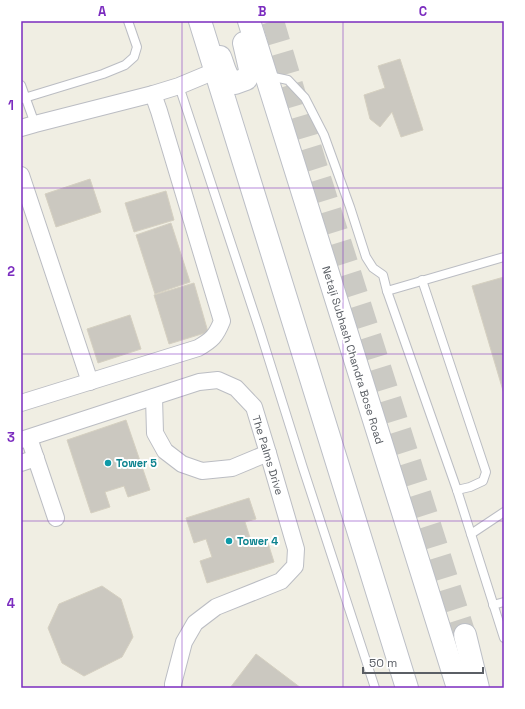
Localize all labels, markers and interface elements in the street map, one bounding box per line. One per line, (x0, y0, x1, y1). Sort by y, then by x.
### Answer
text: A (98, 3, 107, 20)
text: B (258, 3, 267, 20)
text: C (419, 3, 427, 20)
text: 1 (8, 97, 14, 114)
text: 2 (7, 263, 15, 280)
street label: Netaji Subhash Chandra Bose Road (319, 264, 387, 446)
street label: The Palms Drive (249, 414, 287, 496)
text: 3 (7, 429, 15, 446)
place label: Tower 5 (116, 456, 157, 470)
marker: Tower 5 (103, 458, 113, 468)
place label: Tower 4 (237, 534, 278, 548)
marker: Tower 4 (224, 536, 234, 546)
text: 4 (7, 595, 15, 612)
scale bar (363, 649, 483, 675)
text: 50 m (369, 655, 397, 671)

